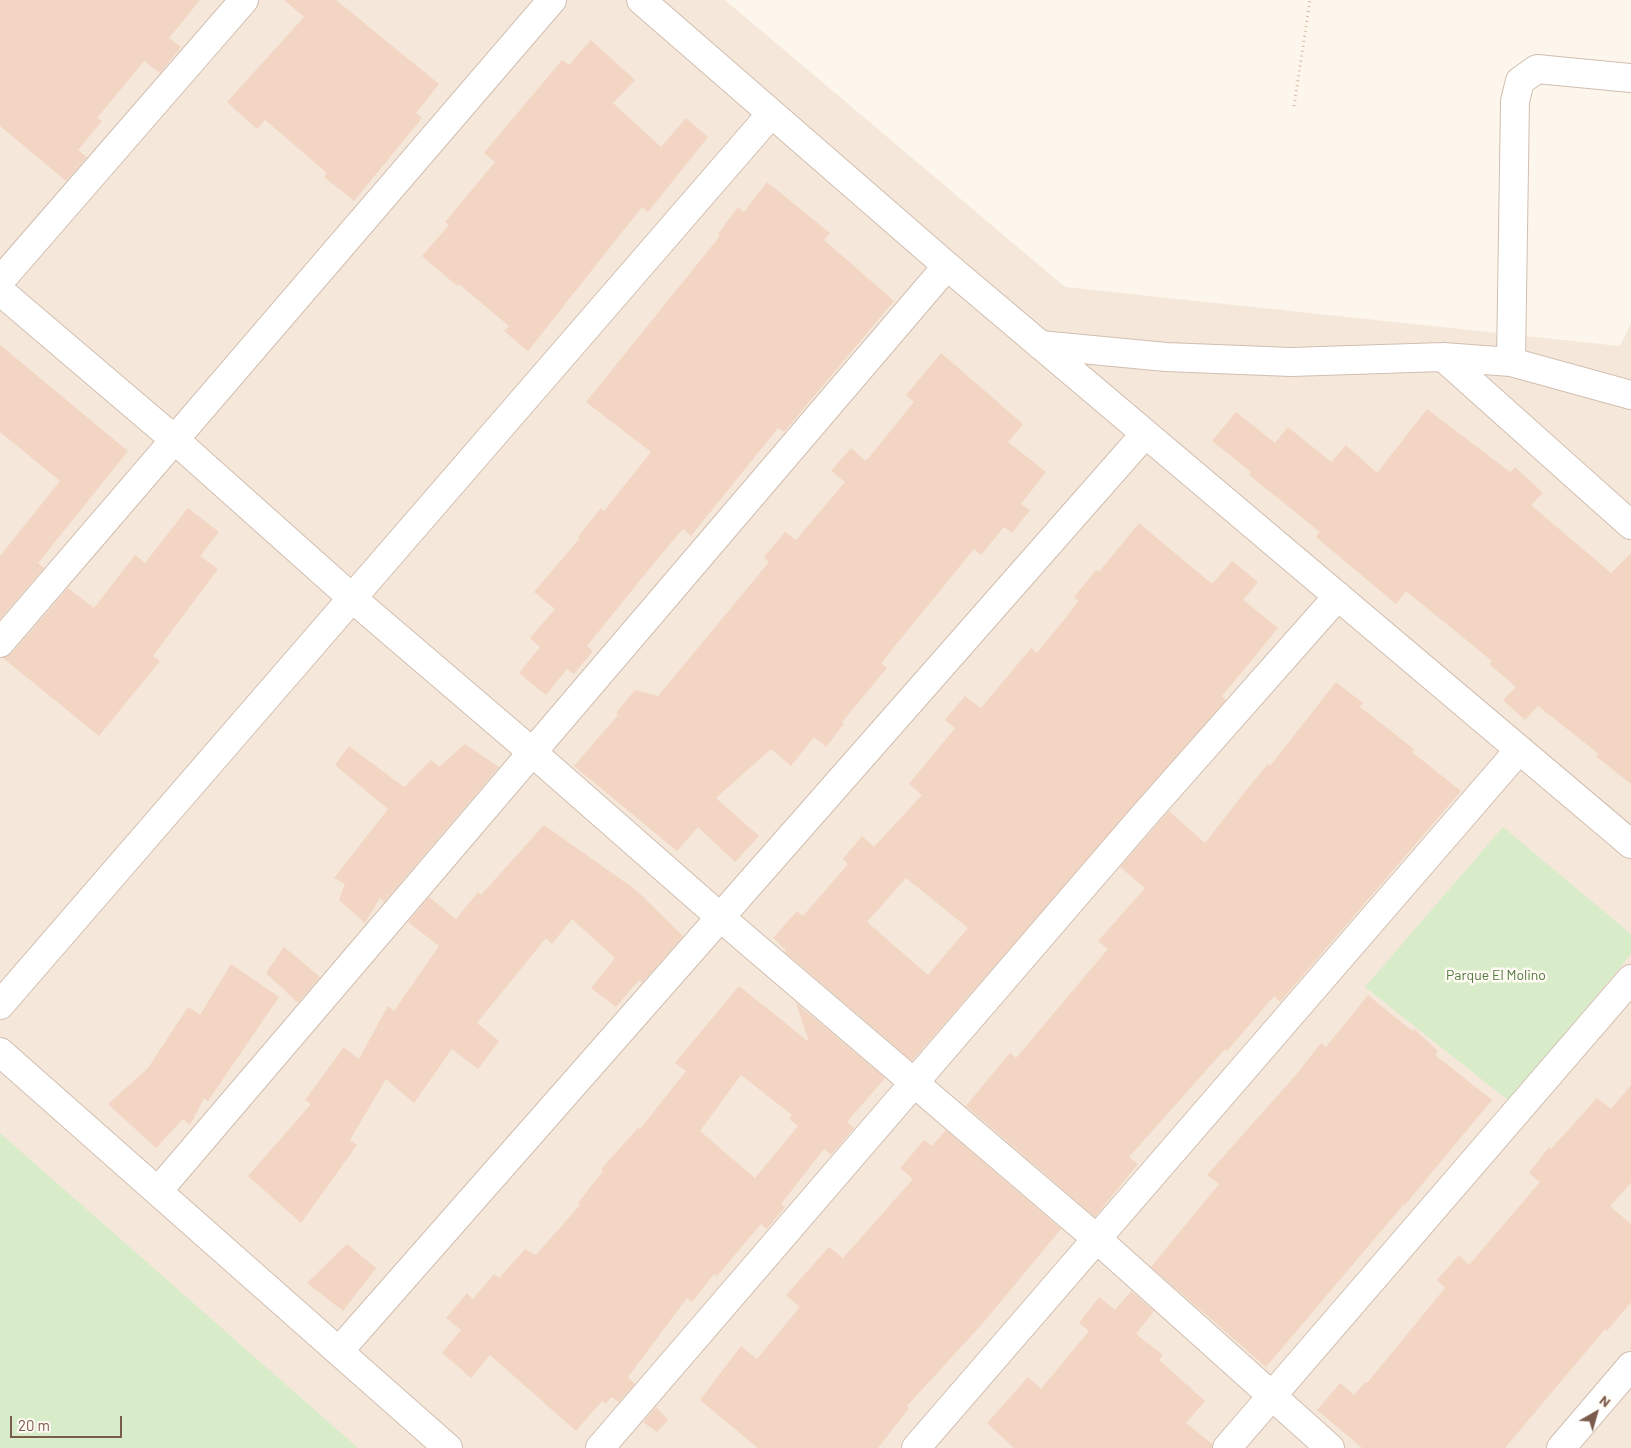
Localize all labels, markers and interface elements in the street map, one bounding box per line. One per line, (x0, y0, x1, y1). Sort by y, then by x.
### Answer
park label: Parque El Molino (1446, 967, 1546, 983)
north arrow (1571, 1388, 1621, 1438)
text: N (1597, 1391, 1614, 1410)
scale bar (12, 1406, 125, 1438)
text: 20 m (18, 1416, 50, 1434)

